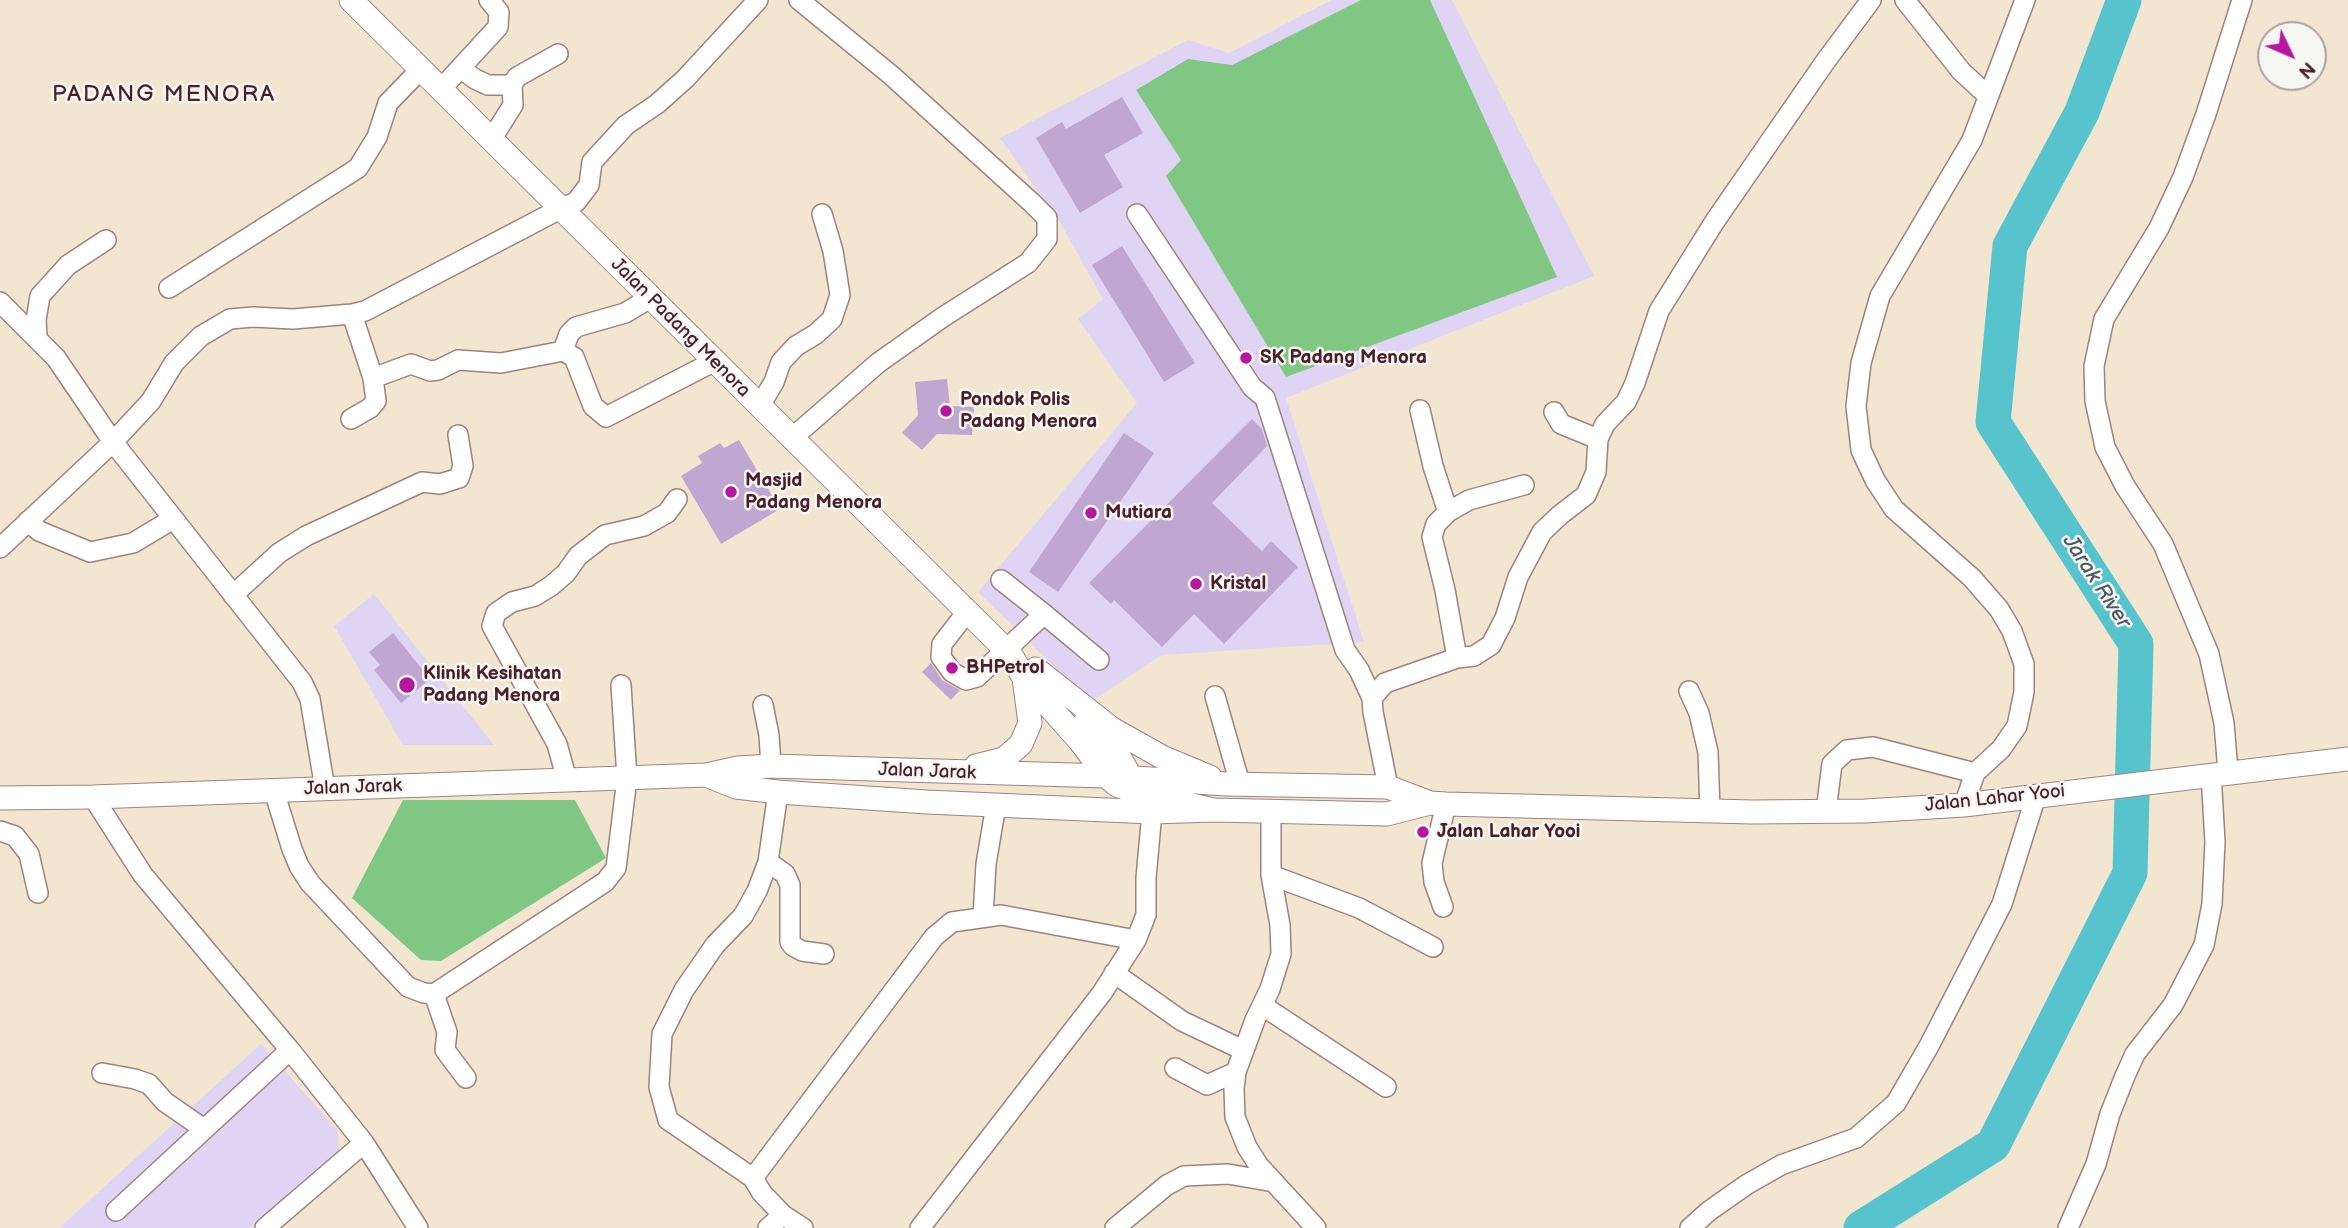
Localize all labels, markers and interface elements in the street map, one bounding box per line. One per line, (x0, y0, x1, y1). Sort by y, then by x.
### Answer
north arrow (2257, 21, 2327, 91)
text: N (2293, 56, 2319, 83)
district label: PADANG MENORA (54, 81, 274, 109)
street label: Jalan Padang Menora (606, 254, 754, 402)
place label: SK Padang Menora (1260, 347, 1427, 369)
marker: SK Padang Menora (1238, 350, 1254, 366)
place label: Pondok Polis Padang Menora (960, 389, 1097, 433)
marker: Pondok Polis Padang Menora (938, 403, 954, 419)
place label: Masjid Padang Menora (745, 470, 882, 514)
marker: Masjid Padang Menora (723, 484, 739, 500)
place label: Mutiara (1105, 502, 1172, 524)
marker: Mutiara (1083, 505, 1099, 521)
water label: Jarak River (2056, 531, 2136, 633)
place label: Kristal (1210, 573, 1266, 595)
marker: Kristal (1188, 576, 1204, 592)
place label: BHPetrol (966, 657, 1044, 679)
marker: BHPetrol (944, 660, 960, 676)
place label: Klinik Kesihatan Padang Menora (423, 663, 562, 707)
marker: Klinik Kesihatan Padang Menora (397, 675, 417, 695)
street label: Jalan Jarak (878, 759, 976, 785)
street label: Jalan Jarak (304, 775, 402, 801)
street label: Jalan Lahar Yooi (1924, 780, 2066, 818)
place label: Jalan Lahar Yooi (1437, 821, 1580, 843)
marker: Jalan Lahar Yooi (1415, 824, 1431, 840)

